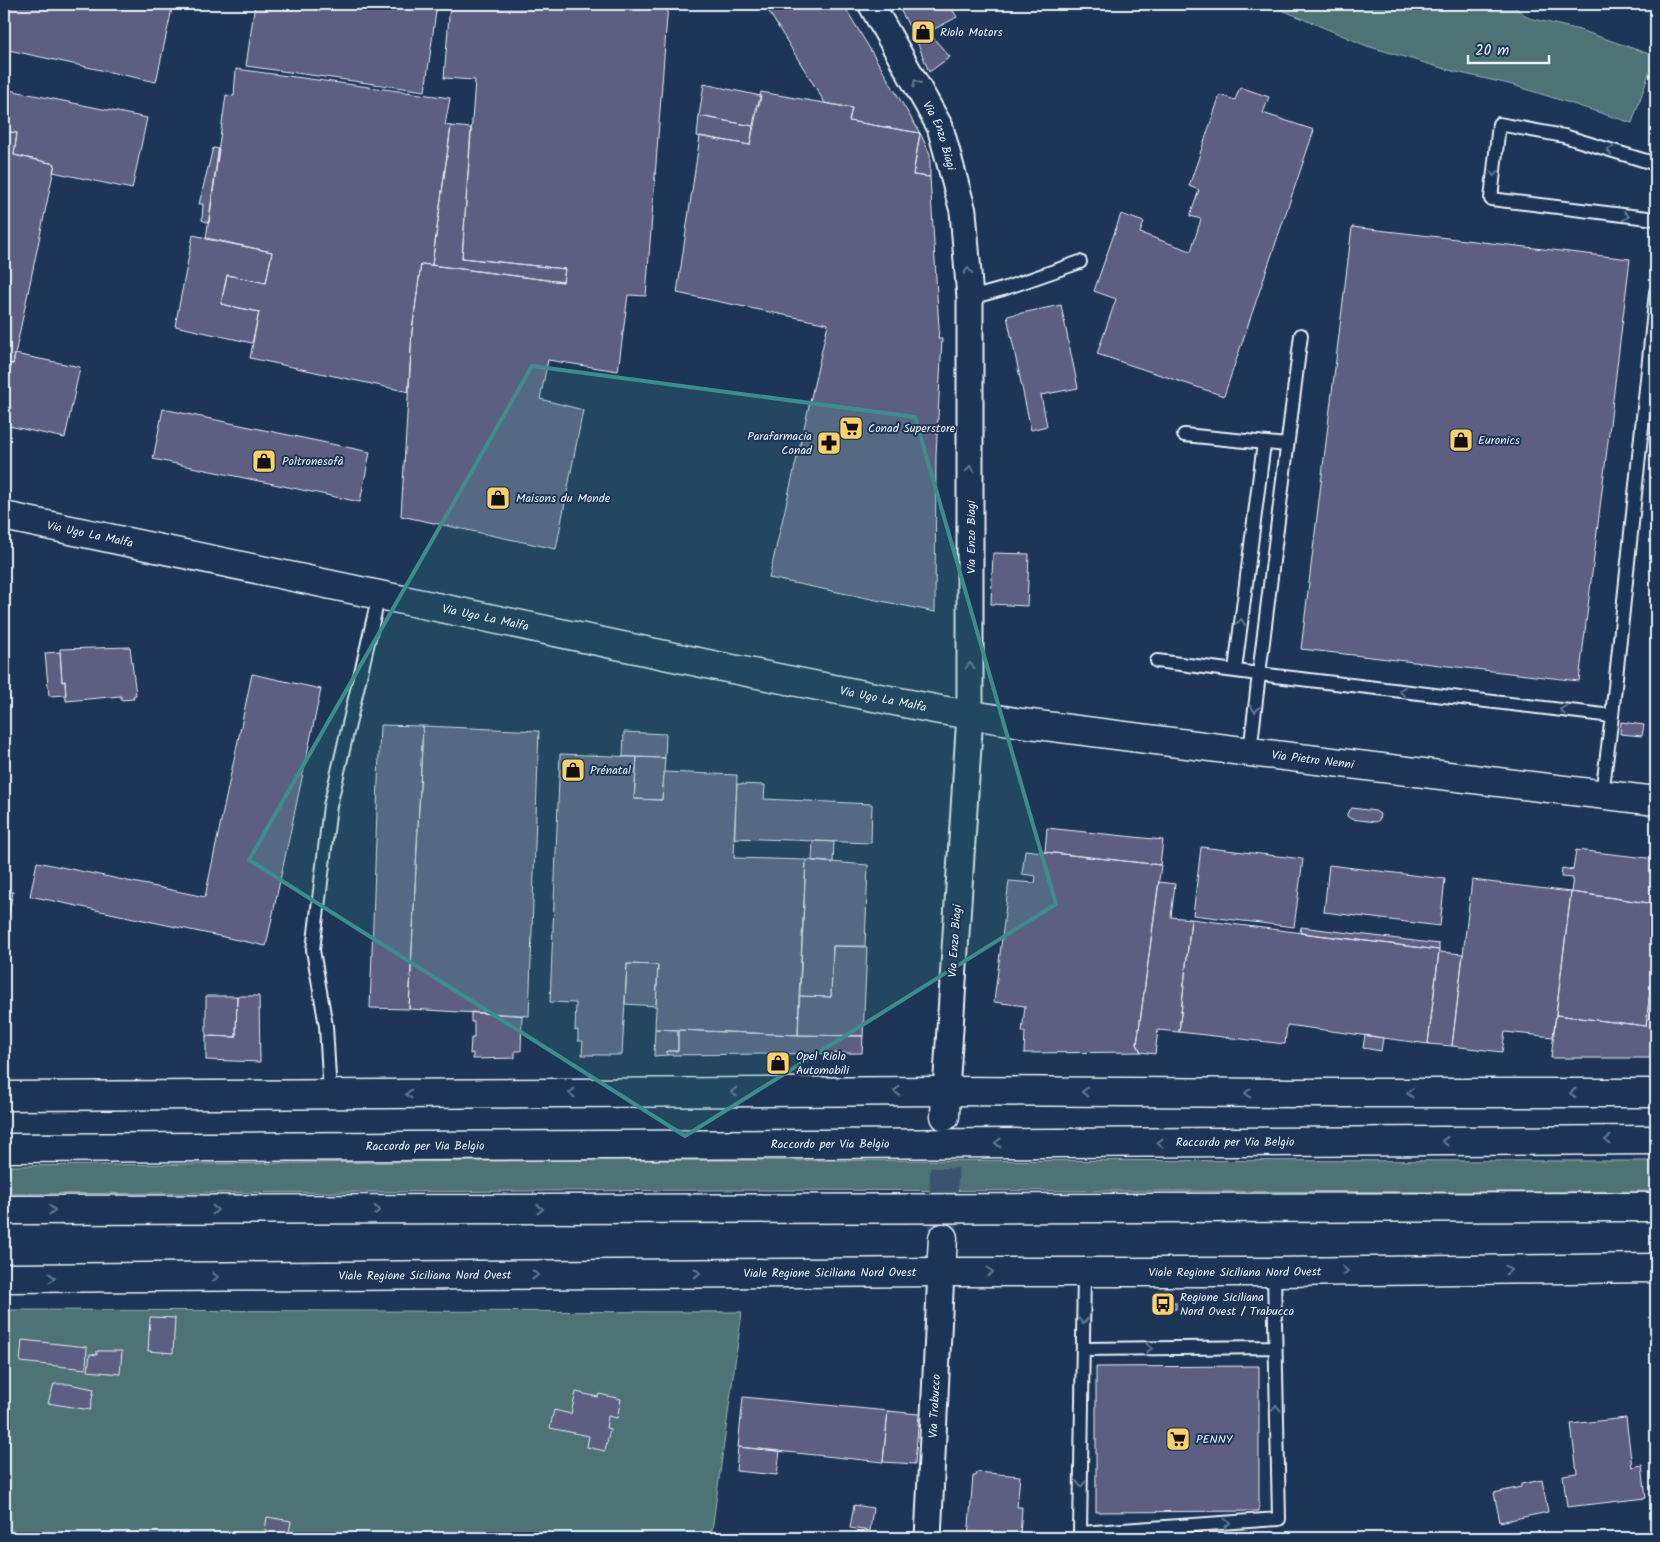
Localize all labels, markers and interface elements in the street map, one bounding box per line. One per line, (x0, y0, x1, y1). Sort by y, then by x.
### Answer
shop icon: Riolo Motors (910, 19, 936, 45)
place label: Riolo Motors (940, 23, 1003, 42)
scale bar (1468, 32, 1549, 64)
text: 20 m (1475, 39, 1509, 63)
one-way arrow (912, 80, 922, 89)
street label: Via Enzo Biagi (918, 97, 961, 174)
one-way arrow (1606, 145, 1614, 155)
one-way arrow (1489, 169, 1500, 177)
one-way arrow (1622, 210, 1630, 221)
one-way arrow (962, 267, 973, 275)
supermarket icon: Conad Superstore (838, 415, 864, 441)
place label: Conad Superstore (868, 419, 956, 438)
place label: Parafarmacia Conad (747, 427, 813, 460)
shop icon: Euronics (1448, 427, 1474, 453)
pharmacy icon: Parafarmacia Conad (816, 430, 842, 456)
place label: Euronics (1478, 431, 1520, 450)
shop icon: Poltronesofà (251, 448, 277, 474)
place label: Poltronesofà (282, 452, 344, 471)
one-way arrow (965, 464, 975, 472)
shop icon: Maisons du Monde (485, 485, 511, 511)
place label: Maisons du Monde (516, 489, 611, 508)
street label: Via Enzo Biagi (962, 499, 981, 574)
street label: Via Ugo La Malfa (45, 516, 136, 553)
street label: Via Ugo La Malfa (440, 599, 531, 636)
one-way arrow (1235, 618, 1246, 626)
one-way arrow (965, 662, 975, 670)
street label: Via Ugo La Malfa (838, 681, 929, 717)
one-way arrow (1398, 686, 1406, 697)
one-way arrow (1250, 705, 1261, 713)
one-way arrow (1559, 706, 1568, 716)
street label: Via Pietro Nenni (1271, 745, 1356, 774)
shop icon: Prénatal (560, 757, 586, 783)
place label: Prénatal (590, 761, 631, 780)
street label: Via Enzo Biagi (943, 903, 967, 978)
place label: Opel Riolo Automobili (796, 1047, 850, 1080)
shop icon: Opel Riolo Automobili (765, 1050, 791, 1076)
one-way arrow (893, 1086, 900, 1096)
one-way arrow (1081, 1086, 1089, 1097)
one-way arrow (730, 1087, 738, 1097)
one-way arrow (568, 1088, 576, 1098)
one-way arrow (1243, 1088, 1251, 1098)
one-way arrow (1406, 1088, 1414, 1098)
one-way arrow (1568, 1088, 1576, 1098)
one-way arrow (405, 1089, 413, 1099)
street label: Raccordo per Via Belgio (1176, 1132, 1294, 1152)
street label: Raccordo per Via Belgio (771, 1134, 889, 1154)
one-way arrow (1603, 1135, 1611, 1145)
street label: Raccordo per Via Belgio (366, 1136, 484, 1156)
one-way arrow (1441, 1136, 1448, 1146)
one-way arrow (1156, 1137, 1164, 1148)
one-way arrow (993, 1138, 1001, 1148)
one-way arrow (536, 1204, 544, 1214)
one-way arrow (49, 1205, 57, 1215)
one-way arrow (212, 1205, 219, 1215)
one-way arrow (374, 1205, 382, 1215)
street label: Viale Regione Siciliana Nord Ovest (1149, 1262, 1322, 1282)
street label: Viale Regione Siciliana Nord Ovest (744, 1263, 917, 1283)
street label: Viale Regione Siciliana Nord Ovest (339, 1265, 512, 1285)
one-way arrow (1504, 1265, 1512, 1275)
one-way arrow (1342, 1266, 1349, 1276)
one-way arrow (986, 1267, 994, 1277)
one-way arrow (694, 1268, 702, 1279)
one-way arrow (531, 1269, 539, 1280)
one-way arrow (212, 1272, 219, 1282)
one-way arrow (49, 1273, 57, 1283)
place label: Regione Siciliana Nord Ovest / Trabucco (1180, 1288, 1294, 1321)
bus stop icon: Regione Siciliana Nord Ovest / Trabucco (1150, 1291, 1176, 1317)
one-way arrow (1078, 1317, 1089, 1325)
one-way arrow (1146, 1343, 1154, 1353)
street label: Via Trabucco (923, 1374, 945, 1439)
one-way arrow (1271, 1403, 1282, 1411)
supermarket icon: PENNY (1165, 1426, 1191, 1452)
place label: PENNY (1196, 1430, 1234, 1449)
one-way arrow (1076, 1480, 1086, 1488)
one-way arrow (1224, 1517, 1232, 1528)

